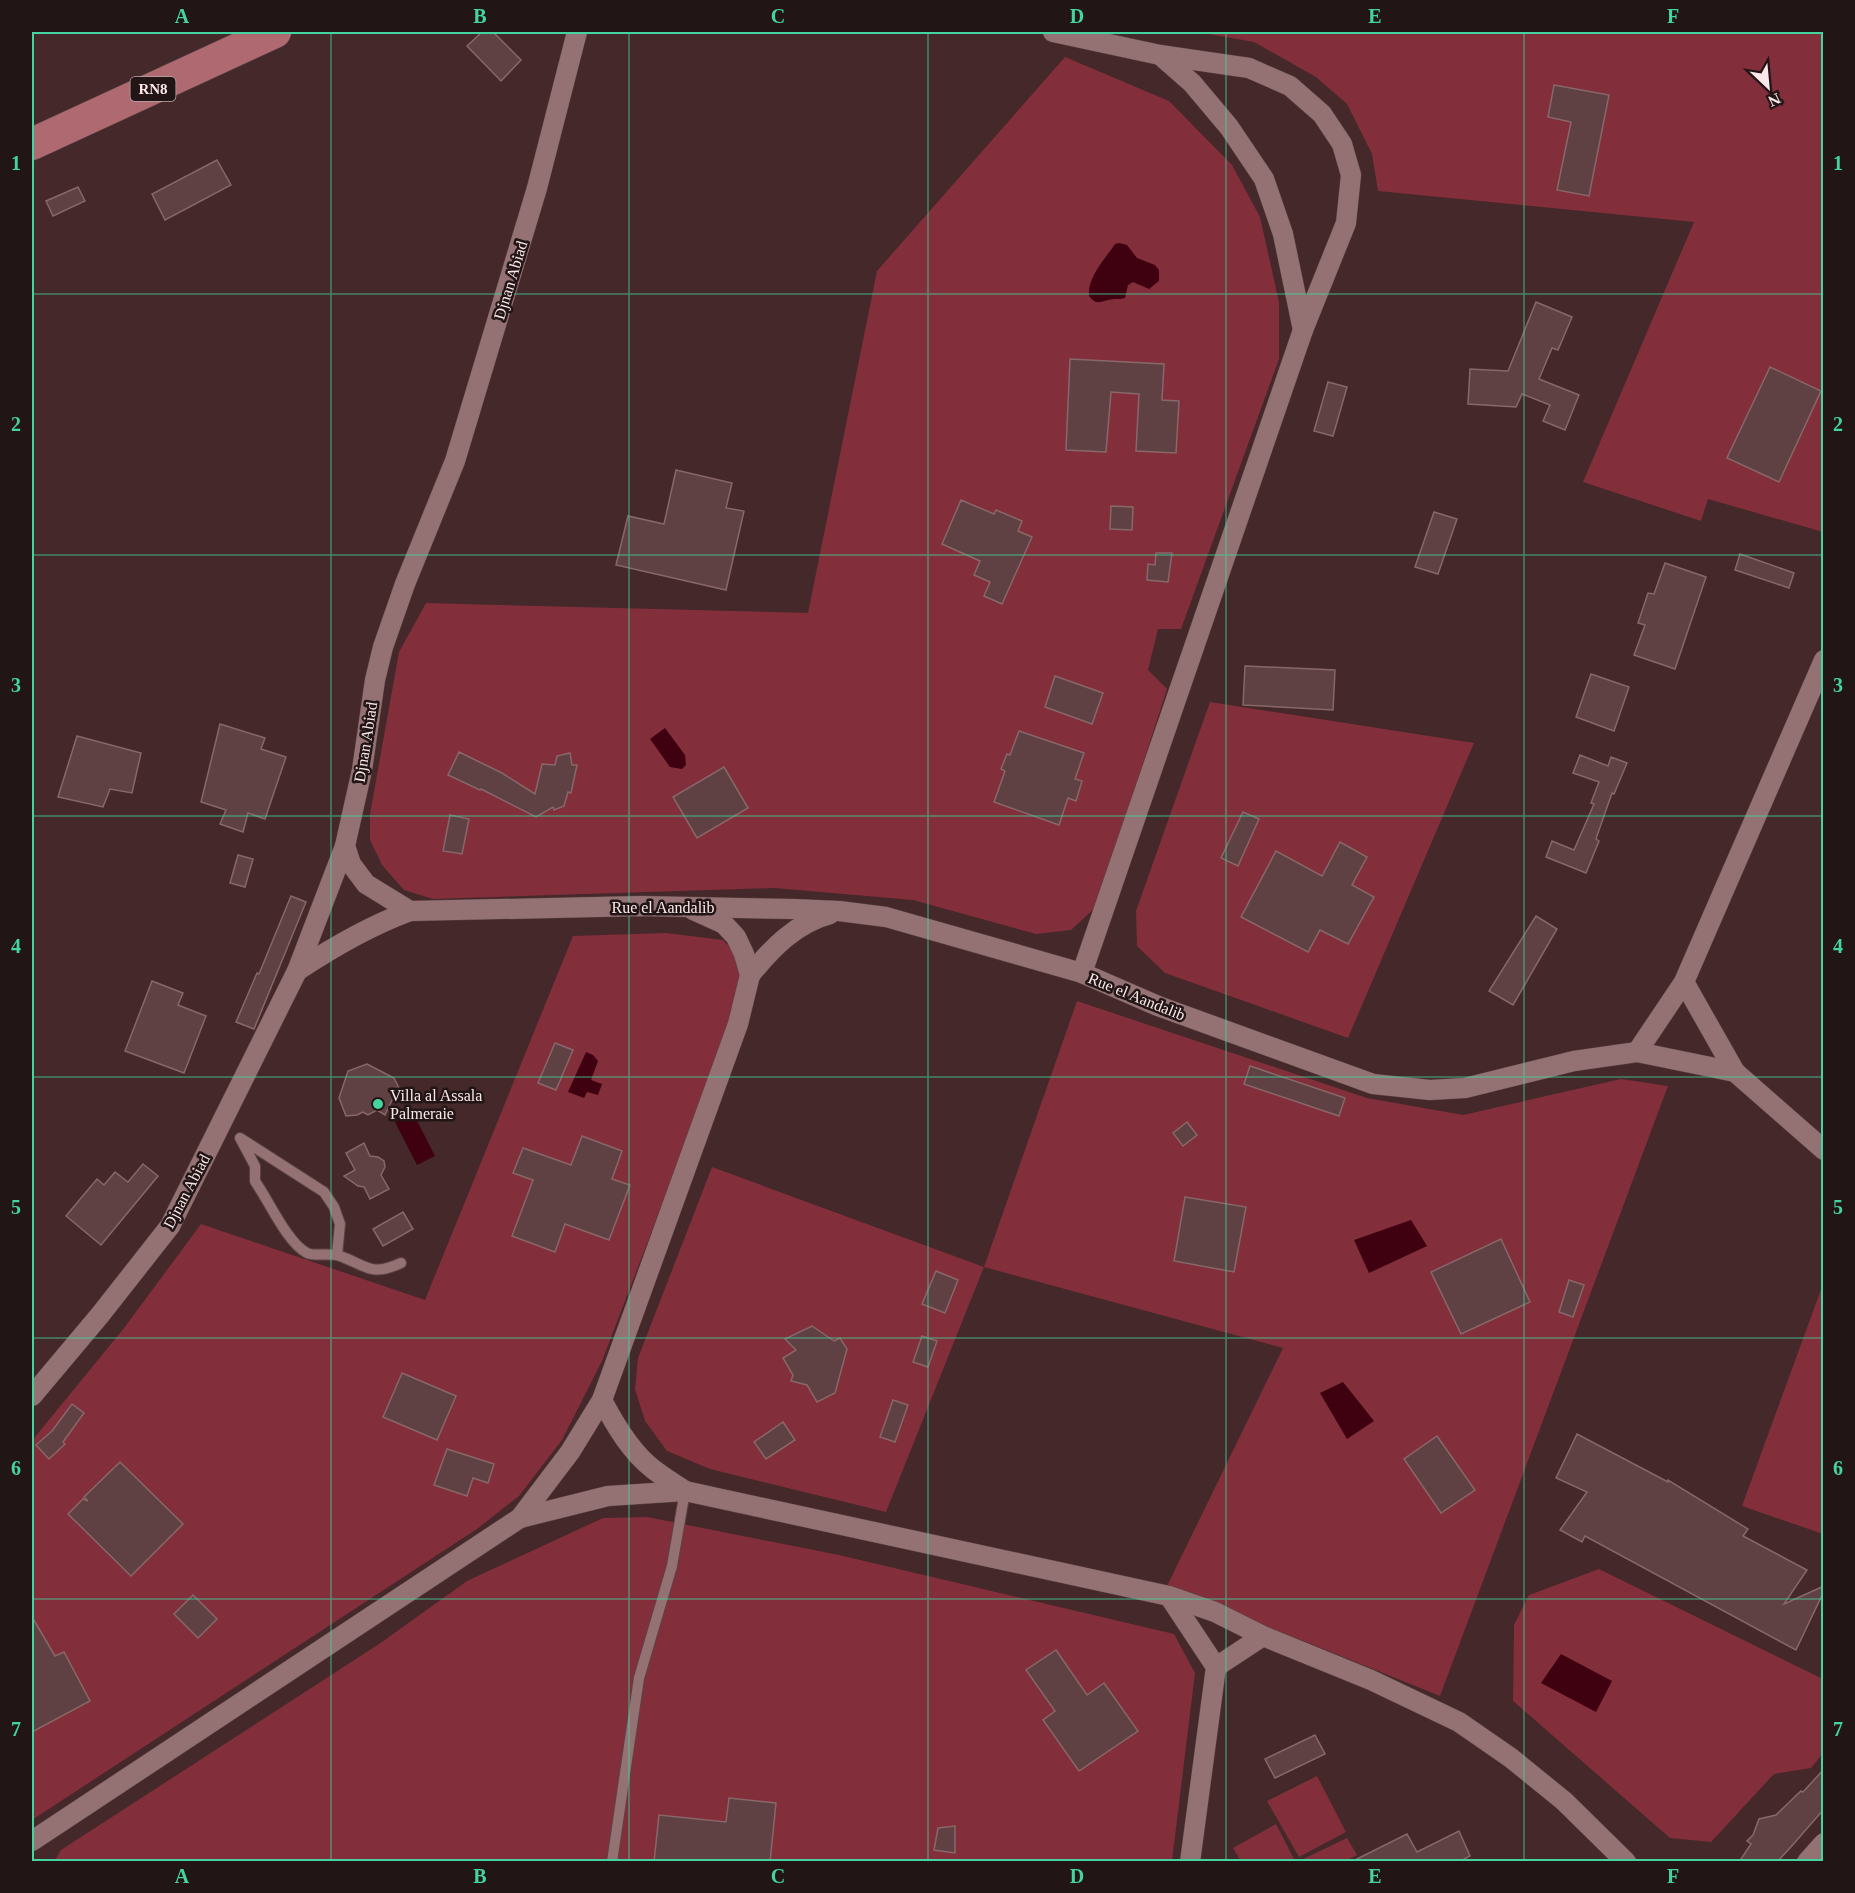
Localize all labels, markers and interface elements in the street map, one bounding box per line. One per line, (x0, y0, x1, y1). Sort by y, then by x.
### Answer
text: A (175, 5, 190, 27)
text: B (473, 5, 487, 27)
text: C (771, 5, 785, 27)
text: D (1070, 5, 1084, 27)
text: E (1368, 5, 1382, 27)
text: F (1667, 5, 1679, 27)
north arrow (1738, 57, 1798, 117)
road number: RN8 (130, 77, 176, 101)
text: N (1765, 90, 1783, 110)
text: 1 (11, 152, 21, 174)
text: 1 (1833, 152, 1843, 174)
street label: Djnan Abiad (490, 239, 531, 322)
text: 2 (11, 413, 21, 435)
text: 2 (1833, 413, 1843, 435)
text: 3 (11, 674, 21, 696)
text: 3 (1833, 674, 1843, 696)
street label: Djnan Abiad (351, 701, 381, 784)
street label: Rue el Aandalib (611, 899, 715, 916)
text: 4 (11, 935, 21, 957)
text: 4 (1833, 935, 1843, 957)
street label: Rue el Aandalib (1086, 969, 1188, 1024)
place label: Villa al Assala Palmeraie (390, 1087, 482, 1122)
marker: Villa al Assala Palmeraie (371, 1097, 385, 1111)
street label: Djnan Abiad (160, 1151, 214, 1232)
text: 5 (11, 1196, 21, 1218)
text: 5 (1833, 1196, 1843, 1218)
text: 6 (11, 1457, 21, 1479)
text: 6 (1833, 1457, 1843, 1479)
text: 7 (11, 1718, 21, 1740)
text: 7 (1833, 1718, 1843, 1740)
text: A (175, 1865, 190, 1887)
text: B (473, 1865, 487, 1887)
text: C (771, 1865, 785, 1887)
text: D (1070, 1865, 1084, 1887)
text: E (1368, 1865, 1382, 1887)
text: F (1667, 1865, 1679, 1887)

